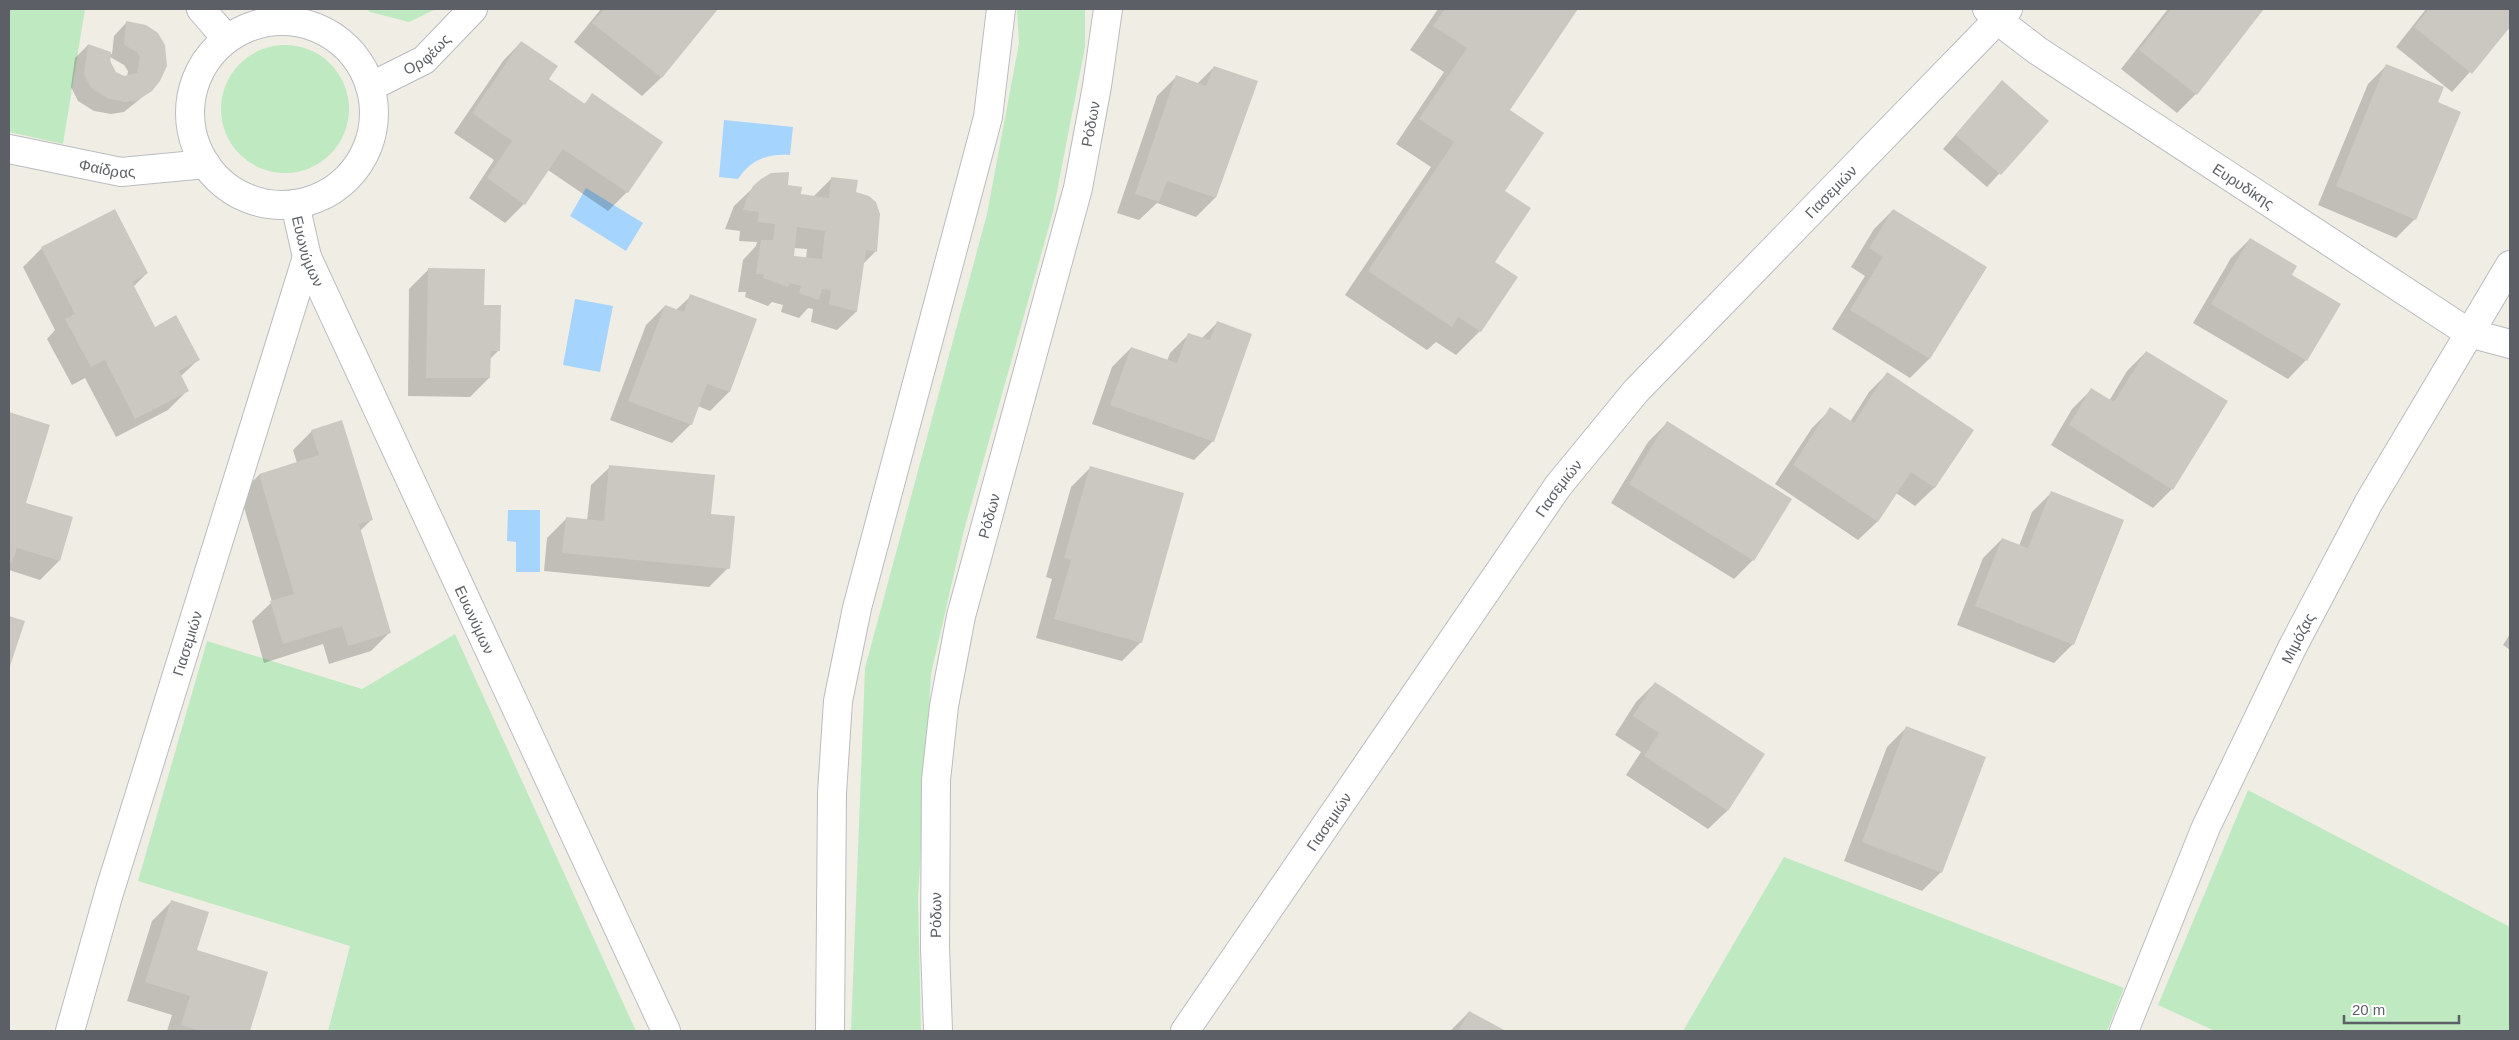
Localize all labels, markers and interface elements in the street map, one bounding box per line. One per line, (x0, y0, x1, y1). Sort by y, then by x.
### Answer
street label: Ορφέως (400, 30, 453, 78)
street label: Ρόδων (1077, 100, 1103, 148)
street label: Φαίδρας (77, 155, 136, 181)
street label: Ευρυδίκης (2210, 159, 2277, 212)
street label: Γιασεμιών (1801, 161, 1860, 221)
street label: Ευωνύμων (289, 214, 328, 289)
street label: Γιασεμιών (1531, 456, 1585, 520)
street label: Ρόδων (974, 491, 1003, 540)
street label: Ευωνύμων (452, 583, 498, 656)
street label: Γιασεμιών (169, 609, 205, 678)
street label: Μιμόζας (2278, 610, 2318, 666)
street label: Γιασεμιών (1303, 789, 1354, 854)
street label: Ρόδων (927, 892, 944, 938)
scale bar (2344, 992, 2459, 1024)
text: 20 m (2352, 1001, 2385, 1018)

